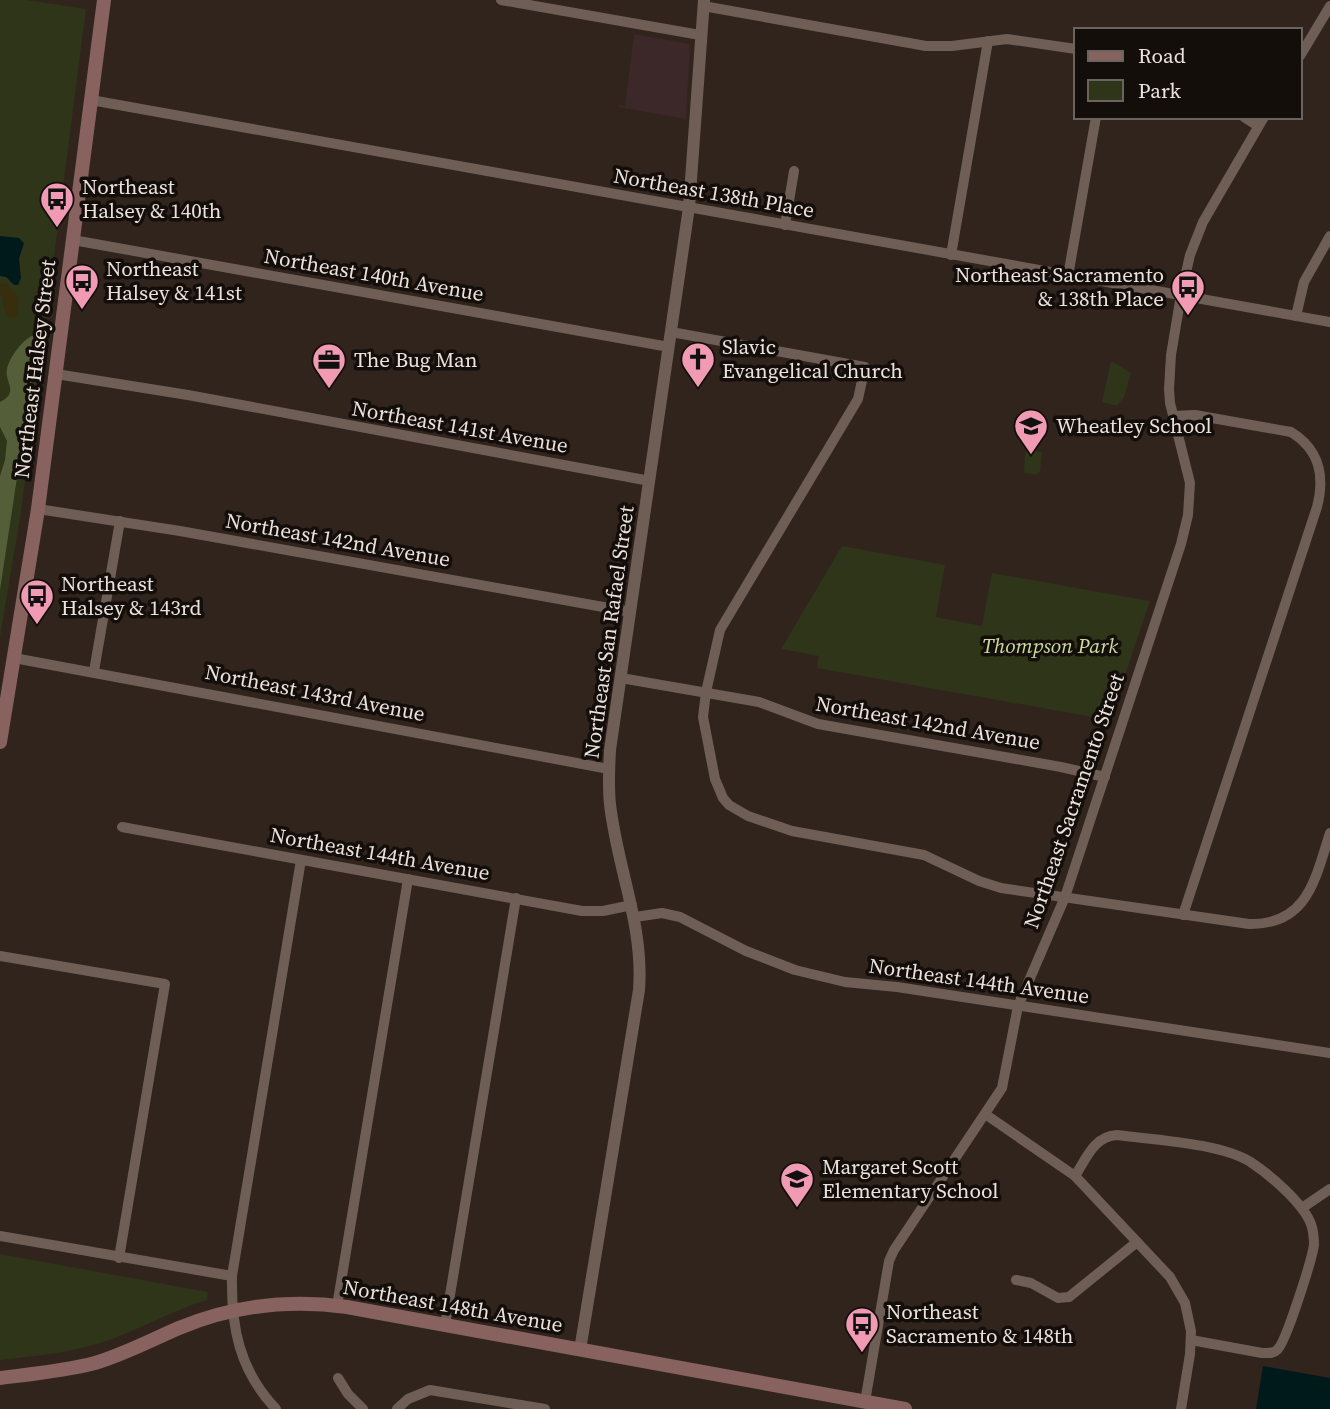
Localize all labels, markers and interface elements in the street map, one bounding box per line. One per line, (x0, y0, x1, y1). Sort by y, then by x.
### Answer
legend (1074, 28, 1302, 119)
text: Road (1138, 41, 1186, 70)
text: Park (1138, 76, 1182, 105)
street label: Northeast 138th Place (611, 161, 817, 224)
place label: Northeast Halsey & 140th (82, 172, 221, 225)
bus stop icon: Northeast Halsey & 140th (38, 180, 76, 229)
street label: Northeast 140th Avenue (262, 241, 486, 308)
place label: Northeast Halsey & 141st (106, 254, 242, 307)
street label: Northeast Halsey Street (7, 258, 62, 480)
place label: Northeast Sacramento & 138th Place (955, 260, 1164, 313)
bus stop icon: Northeast Halsey & 141st (63, 262, 101, 311)
bus stop icon: Northeast Sacramento & 138th Place (1169, 268, 1207, 317)
place label: Slavic Evangelical Church (722, 332, 903, 385)
church icon: Slavic Evangelical Church (679, 340, 717, 389)
office icon: The Bug Man (310, 341, 348, 390)
place label: The Bug Man (354, 345, 478, 374)
street label: Northeast 141st Avenue (350, 393, 570, 460)
school or university icon: Wheatley School (1012, 407, 1050, 456)
place label: Wheatley School (1056, 411, 1212, 440)
street label: Northeast San Rafael Street (576, 504, 641, 760)
street label: Northeast 142nd Avenue (224, 505, 453, 574)
place label: Northeast Halsey & 143rd (61, 569, 202, 622)
bus stop icon: Northeast Halsey & 143rd (18, 577, 56, 626)
park label: Thompson Park (982, 631, 1118, 660)
street label: Northeast 143rd Avenue (203, 657, 428, 728)
street label: Northeast Sacramento Street (1016, 669, 1131, 932)
street label: Northeast 142nd Avenue (814, 688, 1043, 757)
street label: Northeast 144th Avenue (268, 820, 492, 887)
street label: Northeast 144th Avenue (867, 951, 1091, 1010)
place label: Margaret Scott Elementary School (822, 1152, 999, 1205)
school or university icon: Margaret Scott Elementary School (778, 1160, 816, 1209)
street label: Northeast 148th Avenue (341, 1272, 565, 1339)
place label: Northeast Sacramento & 148th (886, 1297, 1073, 1350)
bus stop icon: Northeast Sacramento & 148th (843, 1305, 881, 1354)

